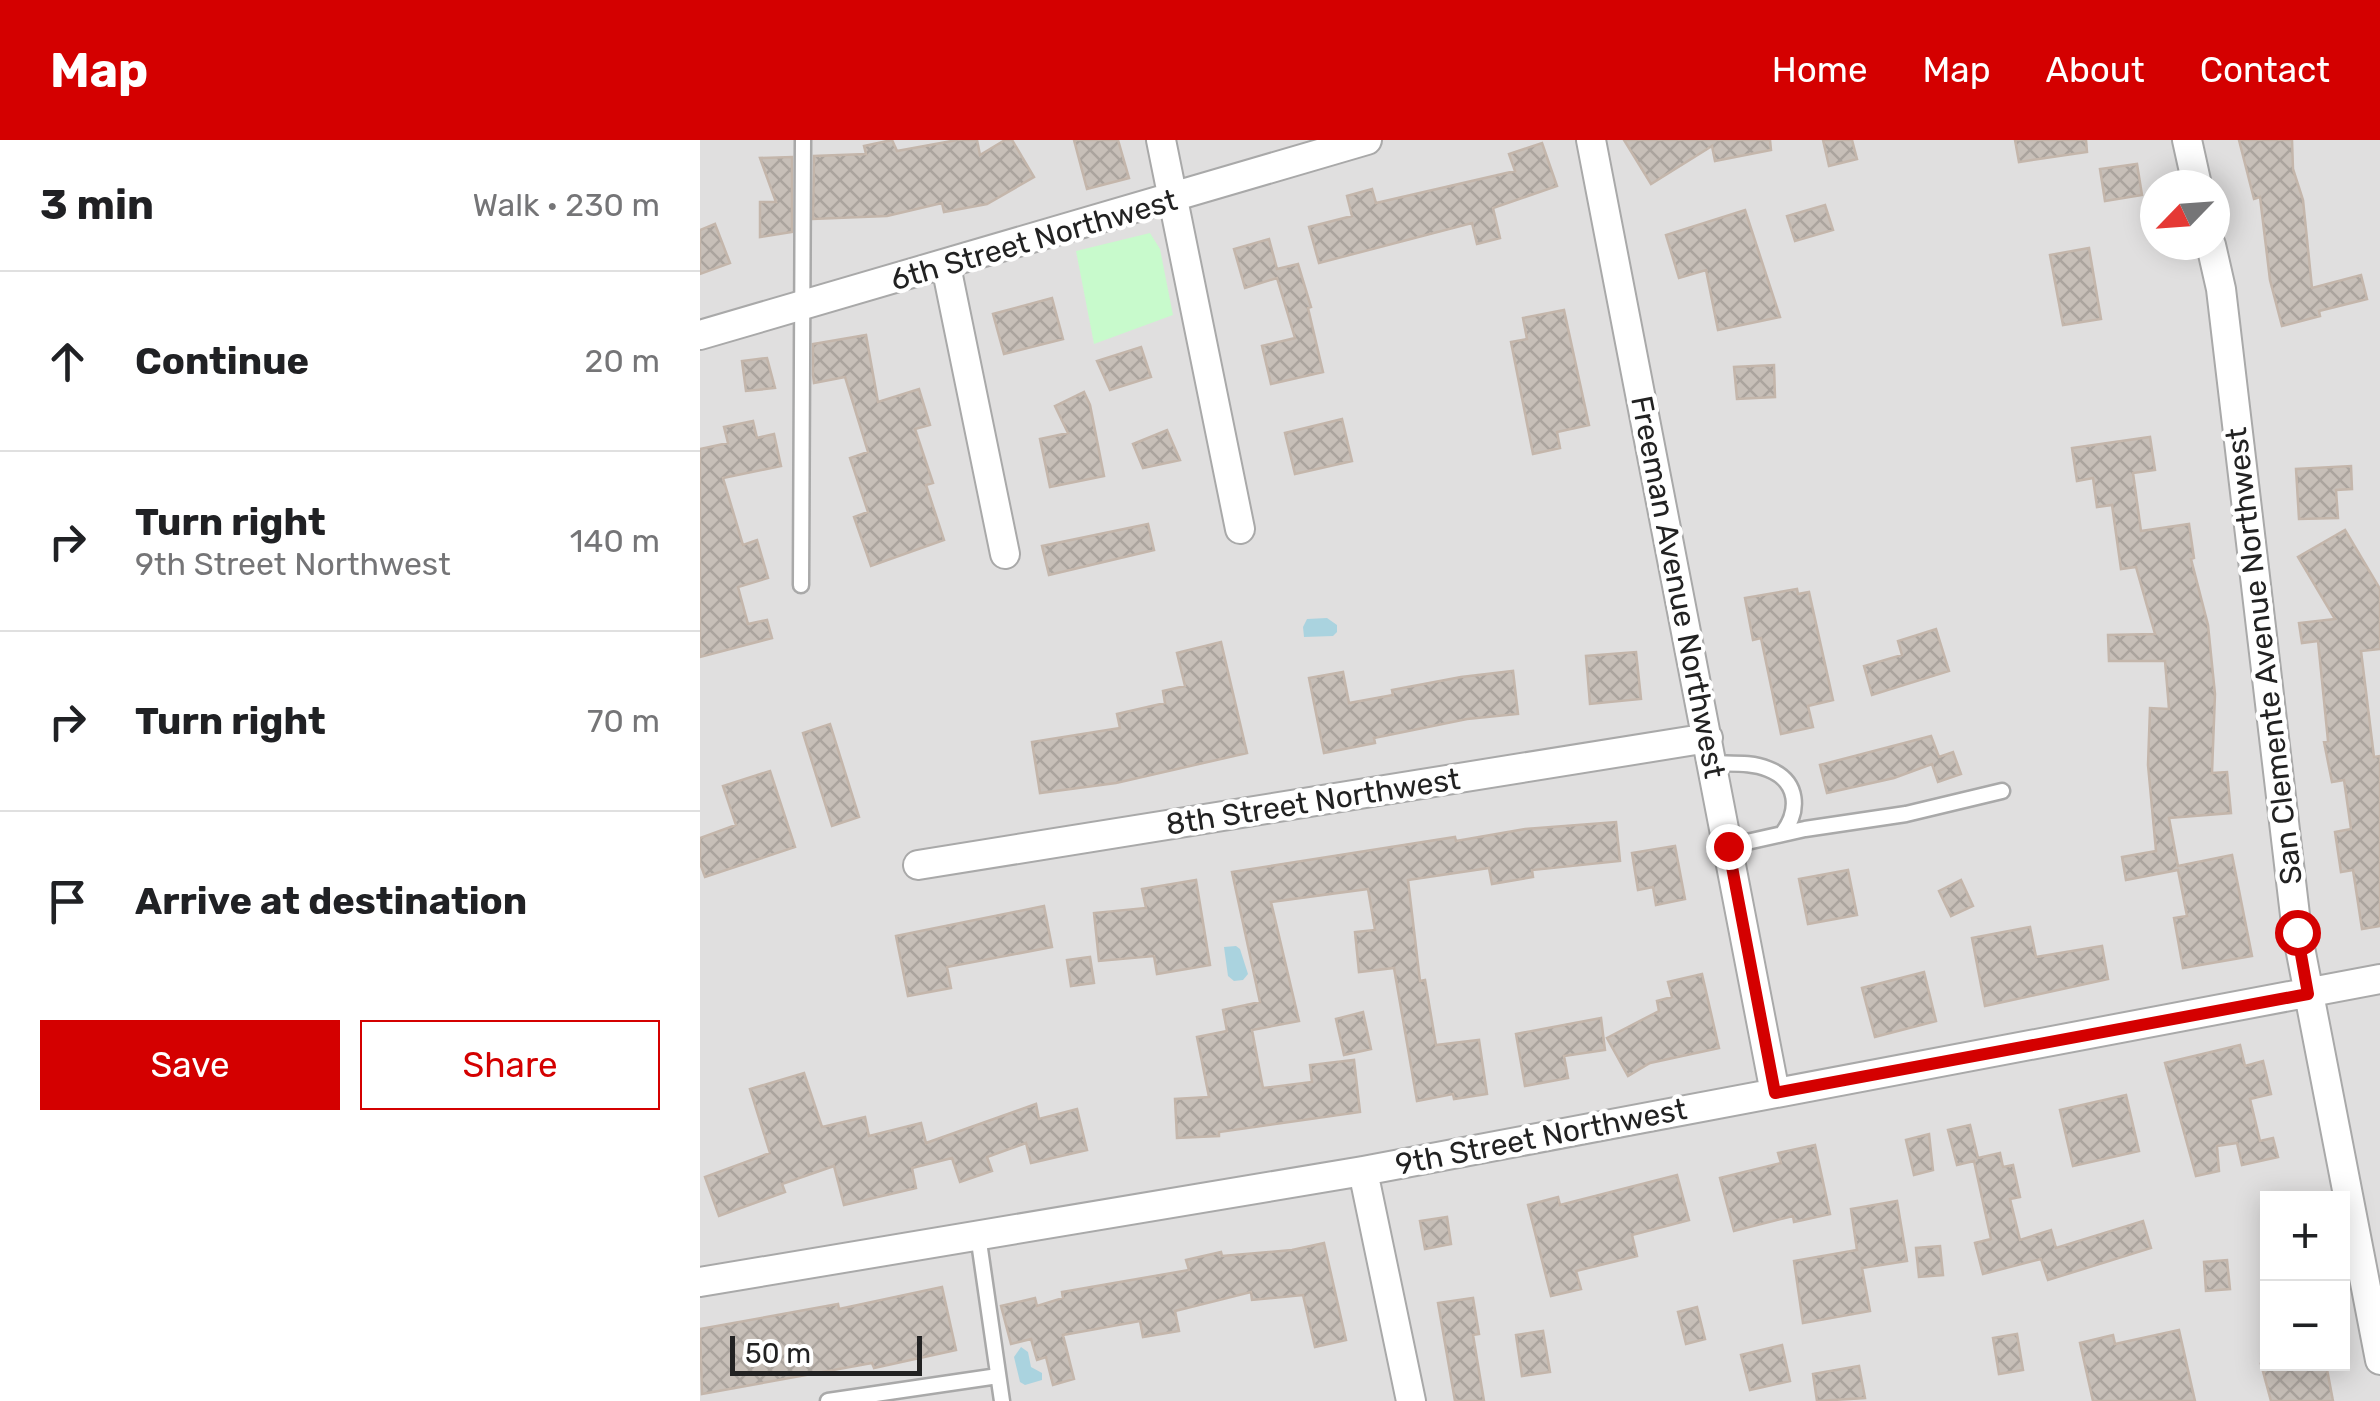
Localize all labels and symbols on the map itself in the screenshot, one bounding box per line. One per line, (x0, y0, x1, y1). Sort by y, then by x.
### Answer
north arrow (2140, 170, 2230, 260)
street label: 6th Street Northwest (887, 182, 1182, 298)
street label: Freeman Avenue Northwest (1623, 393, 1733, 782)
street label: San Clemente Avenue Northwest (2218, 425, 2310, 887)
street label: 8th Street Northwest (1163, 761, 1463, 843)
route end (1706, 824, 1752, 870)
route start (2275, 910, 2321, 956)
street label: 9th Street Northwest (1392, 1091, 1690, 1183)
scale bar (730, 1331, 922, 1376)

